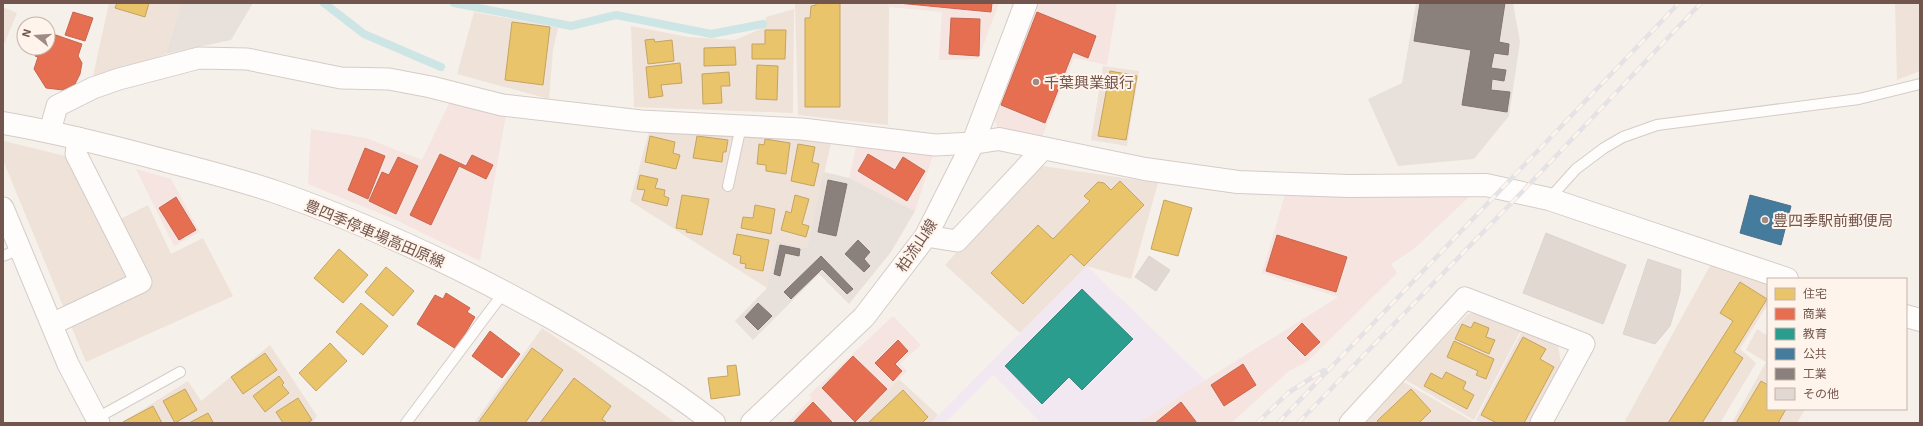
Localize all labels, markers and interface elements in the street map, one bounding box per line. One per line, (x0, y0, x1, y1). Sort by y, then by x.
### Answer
north arrow (16, 16, 56, 56)
text: N (19, 27, 33, 39)
place label: 千葉興業銀行 (1044, 73, 1134, 91)
marker: 千葉興業銀行 (1031, 77, 1041, 87)
street label: 豊四季停車場高田原線 (302, 195, 448, 271)
place label: 豊四季駅前郵便局 (1773, 211, 1893, 229)
street label: 柏流山線 (892, 215, 940, 275)
marker: 豊四季駅前郵便局 (1760, 215, 1770, 225)
legend (1767, 278, 1907, 410)
text: 住宅 (1803, 286, 1827, 300)
text: 商業 (1803, 306, 1827, 320)
text: 教育 (1803, 326, 1827, 340)
text: 公共 (1803, 346, 1827, 360)
text: 工業 (1803, 366, 1827, 380)
text: その他 (1803, 386, 1839, 400)

